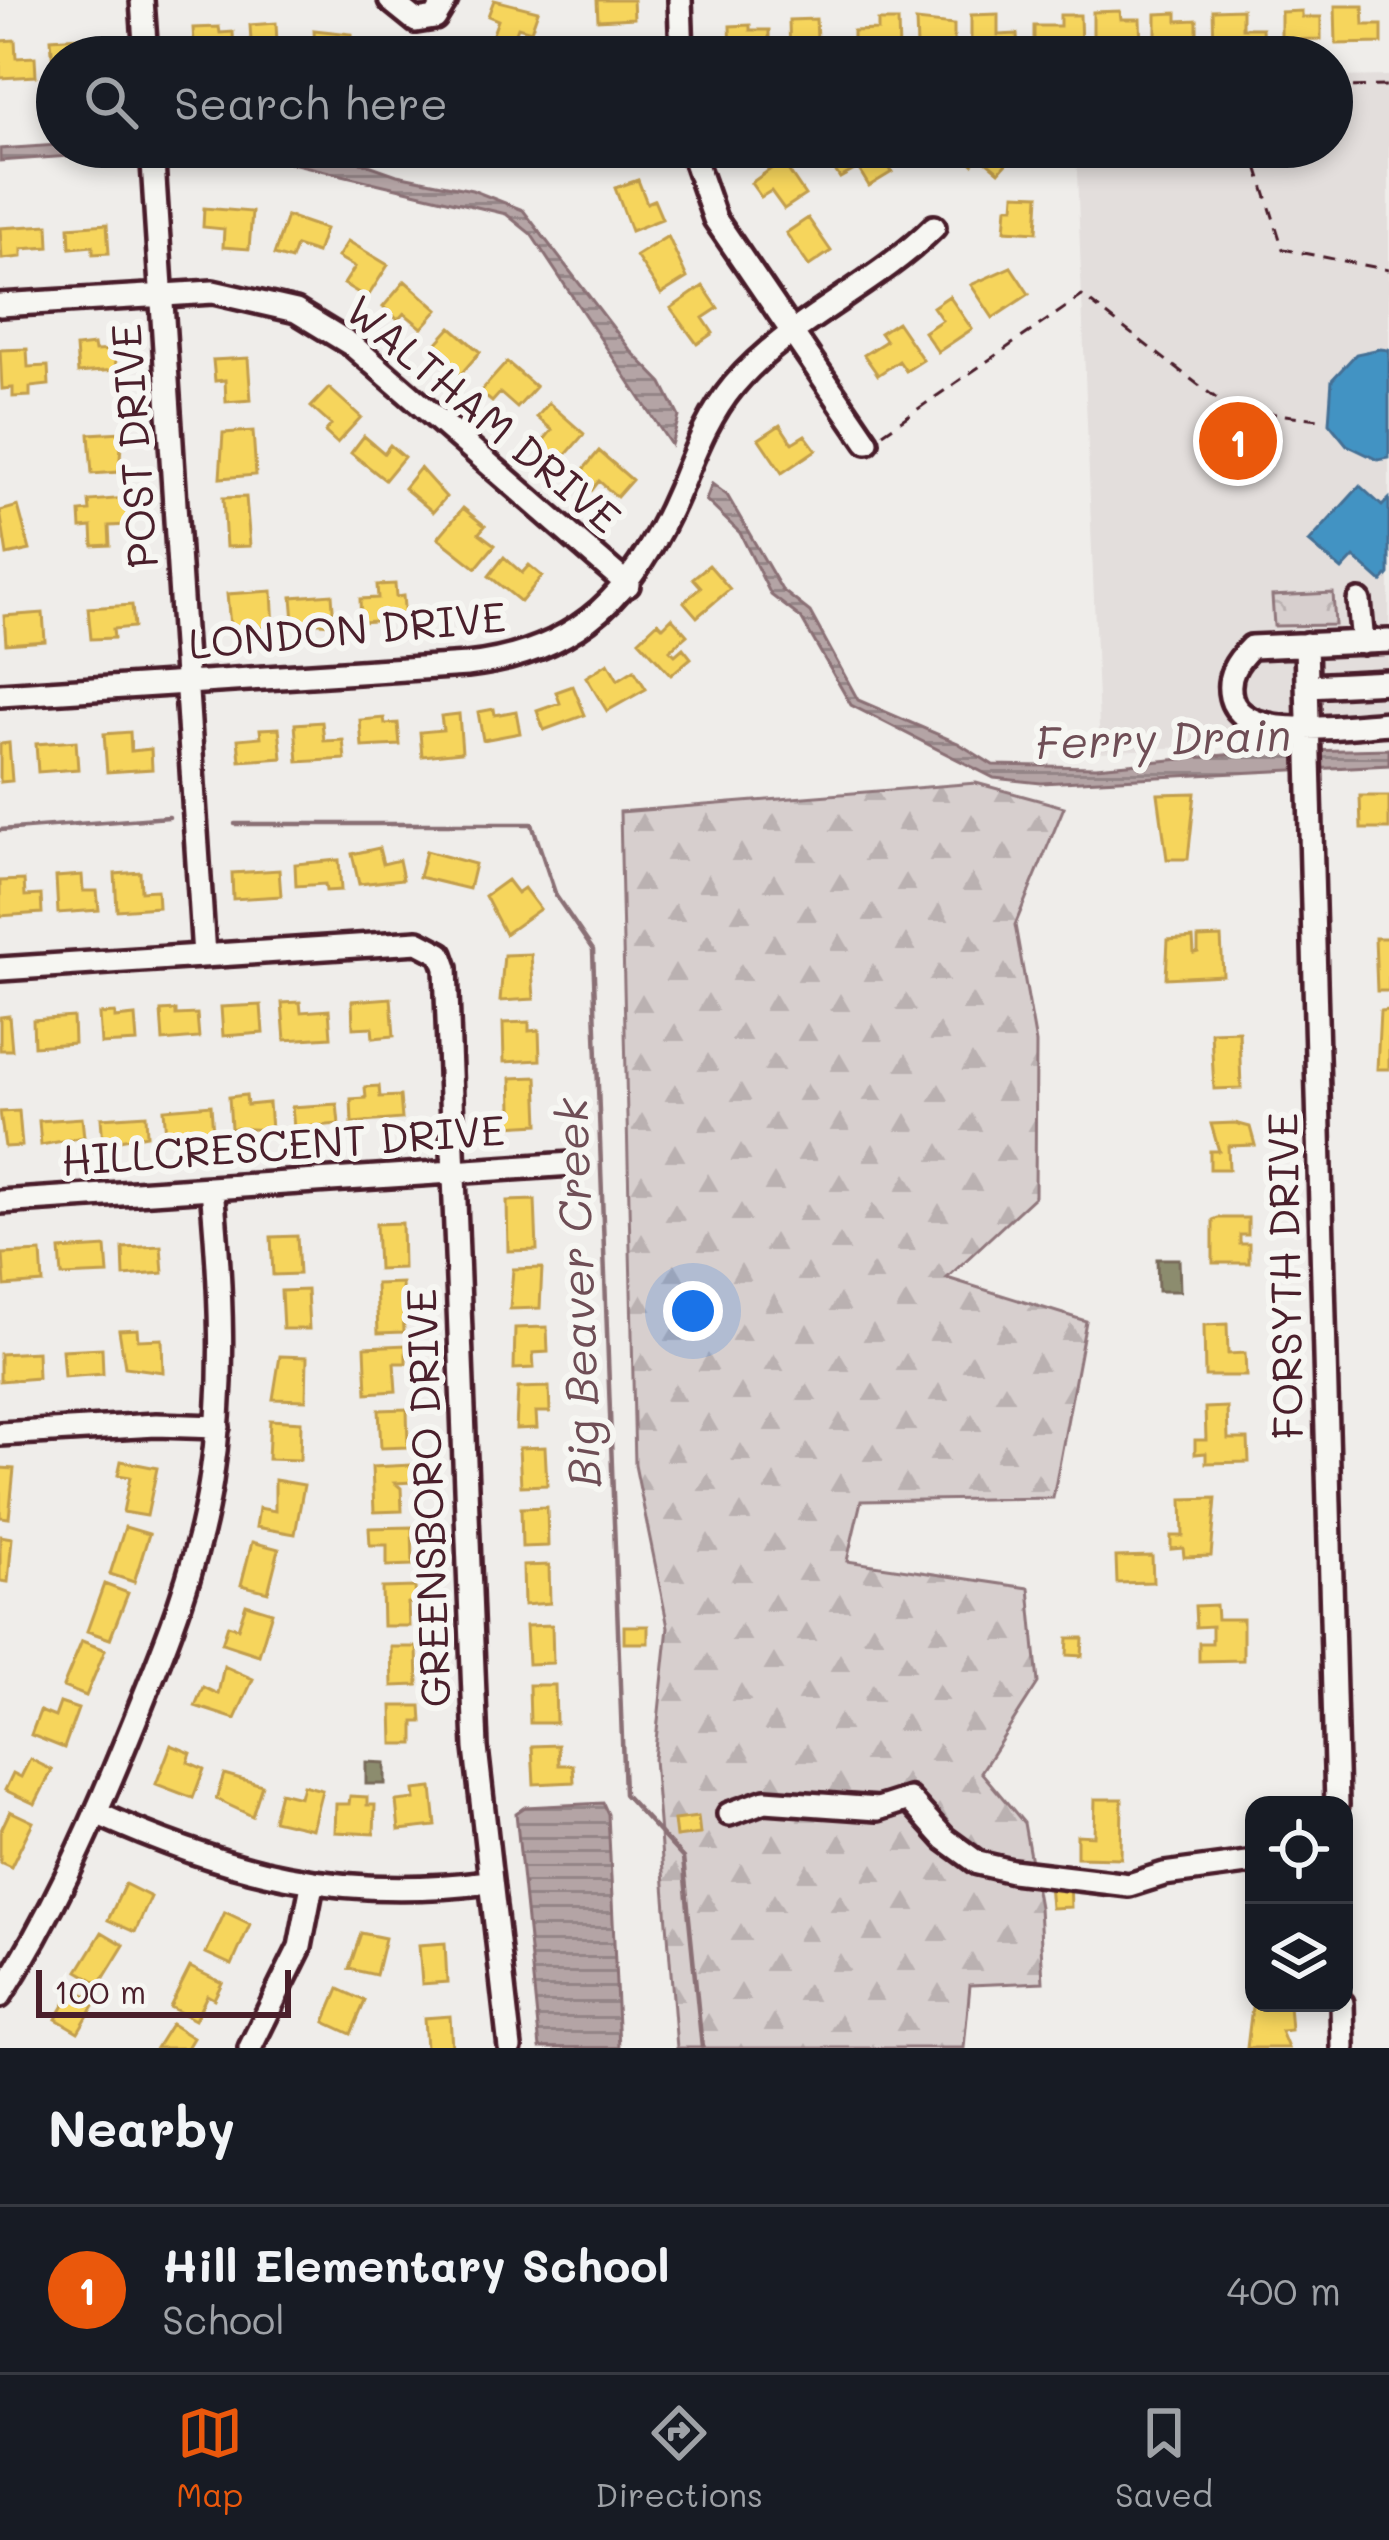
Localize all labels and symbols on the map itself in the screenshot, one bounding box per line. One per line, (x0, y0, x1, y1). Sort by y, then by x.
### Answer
street label: WALTHAM DRIVE (335, 282, 633, 544)
street label: POST DRIVE (97, 322, 169, 570)
pin: 1 (1199, 396, 1277, 486)
street label: LONDON DRIVE (186, 588, 508, 670)
water label: Ferry Drain (1034, 704, 1292, 771)
water label: Big Beaver Creek (540, 1096, 612, 1488)
street label: HILLCRESCENT DRIVE (59, 1101, 507, 1187)
street label: FORSYTH DRIVE (1254, 1112, 1314, 1440)
your location (663, 1281, 723, 1341)
street label: GREENSBORO DRIVE (392, 1288, 462, 1708)
scale bar (36, 1964, 291, 2017)

